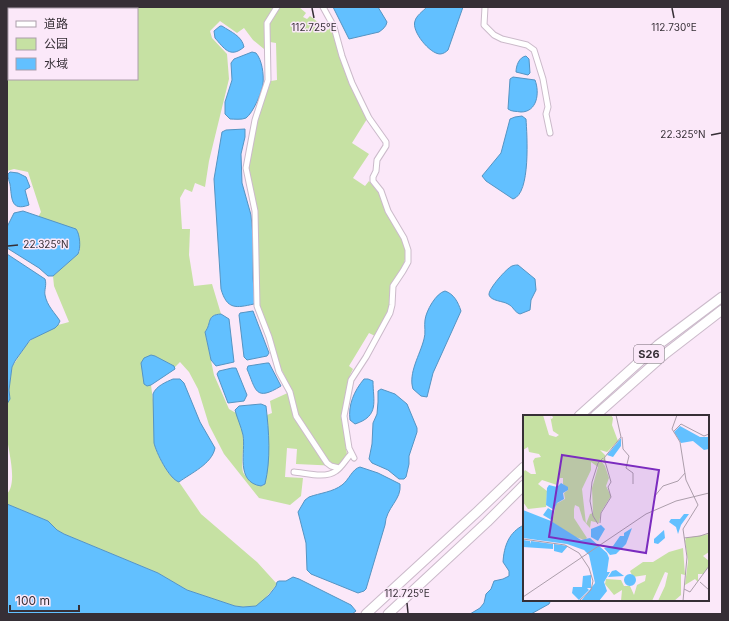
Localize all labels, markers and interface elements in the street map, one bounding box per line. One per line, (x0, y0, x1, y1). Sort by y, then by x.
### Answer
legend (8, 8, 138, 80)
text: 道路 (44, 16, 68, 31)
text: 112.725°E (291, 21, 337, 33)
text: 112.730°E (651, 21, 697, 33)
text: 公园 (44, 36, 68, 51)
text: 水域 (44, 56, 68, 71)
text: 22.325°N (660, 128, 706, 140)
text: 22.325°N (23, 238, 69, 250)
road number: S26 (634, 345, 664, 363)
inset map (523, 415, 709, 601)
scale bar (10, 587, 79, 613)
text: 112.725°E (384, 587, 430, 599)
text: 100 m (16, 593, 50, 608)

